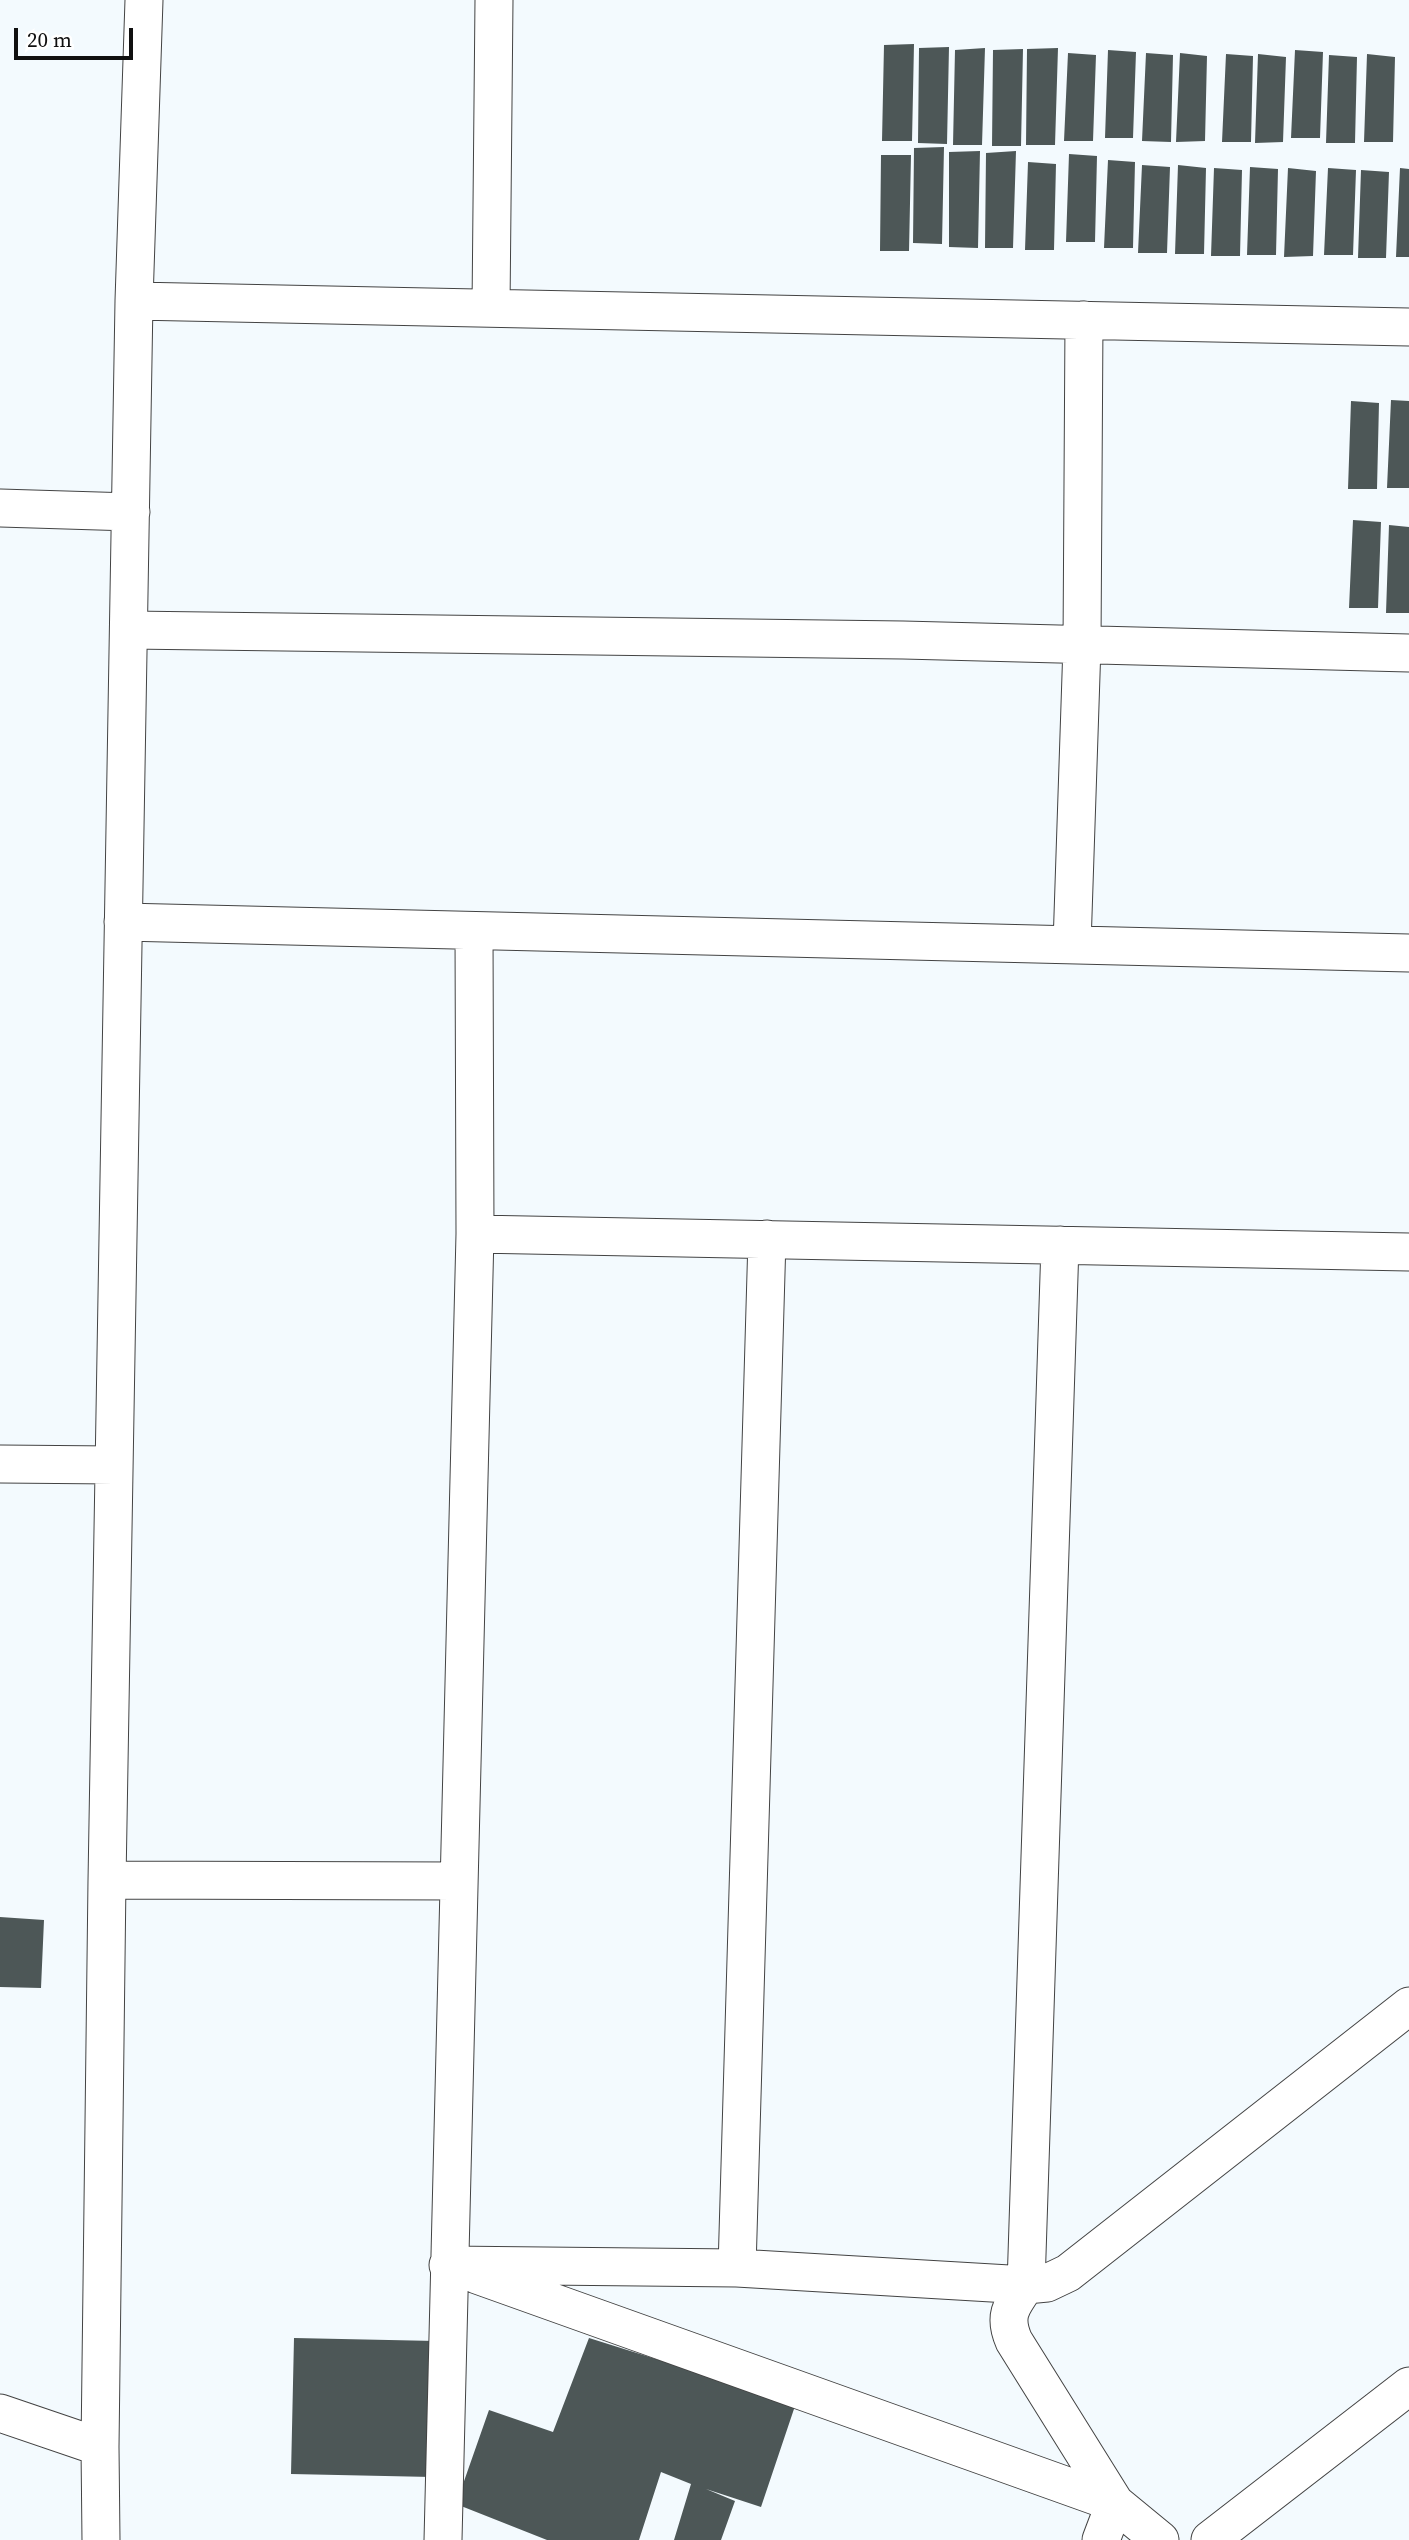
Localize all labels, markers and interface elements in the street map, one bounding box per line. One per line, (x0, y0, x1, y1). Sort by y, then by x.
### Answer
scale bar (18, 14, 136, 58)
text: 20 m (27, 25, 72, 54)

